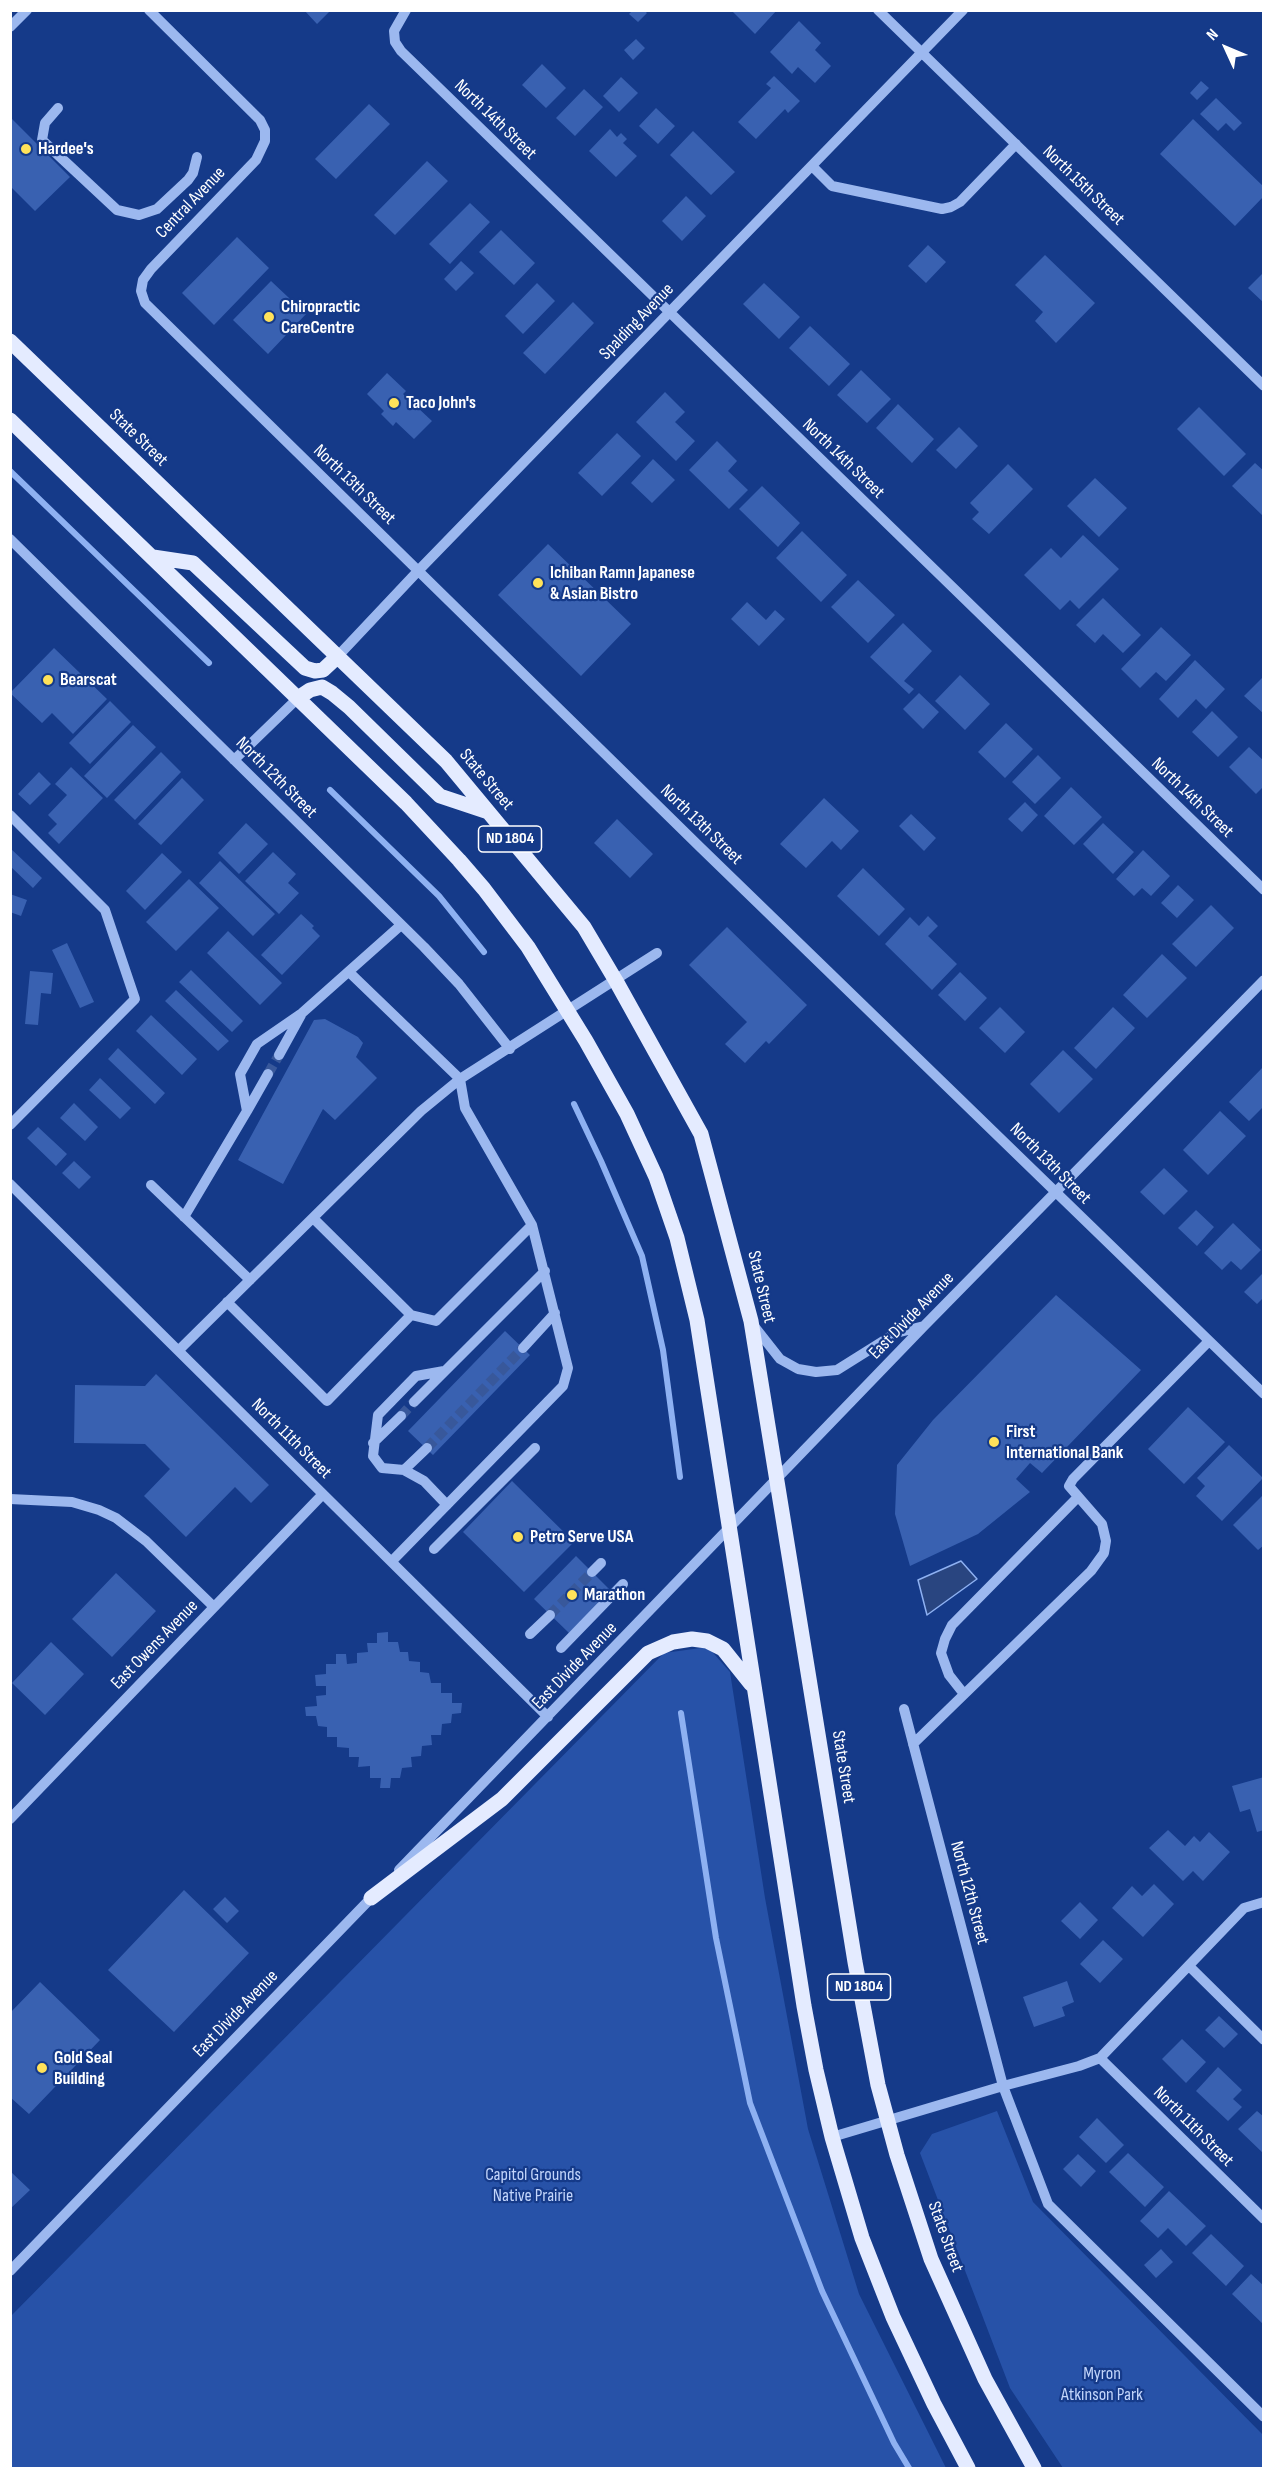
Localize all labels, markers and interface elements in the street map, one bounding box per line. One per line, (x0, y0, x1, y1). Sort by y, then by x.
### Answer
north arrow (1196, 18, 1256, 78)
text: N (1203, 25, 1222, 45)
street label: North 14th Street (449, 75, 541, 165)
place label: Hardee's (38, 138, 94, 160)
marker: Hardee's (19, 142, 33, 156)
street label: North 15th Street (1038, 142, 1128, 230)
street label: Central Avenue (152, 163, 230, 243)
street label: Spalding Avenue (595, 279, 679, 365)
place label: Chiropractic CareCentre (281, 296, 360, 338)
marker: Chiropractic CareCentre (262, 310, 276, 324)
place label: Taco John's (406, 392, 476, 414)
marker: Taco John's (387, 396, 401, 410)
street label: State Street (104, 405, 172, 471)
street label: North 14th Street (797, 414, 889, 504)
street label: North 13th Street (308, 440, 400, 530)
place label: Ichiban Ramn Japanese & Asian Bistro (550, 562, 695, 604)
marker: Ichiban Ramn Japanese & Asian Bistro (531, 576, 545, 590)
place label: Bearscat (60, 669, 117, 691)
marker: Bearscat (41, 673, 55, 687)
street label: North 12th Street (231, 733, 321, 823)
street label: State Street (454, 745, 518, 815)
street label: North 14th Street (1146, 753, 1238, 843)
street label: North 13th Street (655, 780, 747, 870)
road number: ND 1804 (478, 826, 542, 852)
street label: North 13th Street (1005, 1119, 1095, 1209)
street label: State Street (742, 1249, 780, 1325)
street label: East Divide Avenue (865, 1268, 959, 1364)
street label: North 11th Street (246, 1394, 336, 1484)
place label: First International Bank (1006, 1421, 1123, 1464)
marker: First International Bank (987, 1435, 1001, 1449)
place label: Petro Serve USA (530, 1526, 633, 1548)
marker: Petro Serve USA (511, 1530, 525, 1544)
place label: Marathon (584, 1584, 645, 1606)
marker: Marathon (565, 1588, 579, 1602)
street label: East Owens Avenue (107, 1596, 203, 1694)
street label: East Divide Avenue (528, 1618, 622, 1714)
street label: State Street (827, 1729, 859, 1805)
street label: North 12th Street (945, 1839, 993, 1947)
street label: East Divide Avenue (189, 1966, 283, 2062)
road number: ND 1804 (828, 1974, 890, 2000)
place label: Gold Seal Building (54, 2047, 112, 2090)
marker: Gold Seal Building (35, 2061, 49, 2075)
street label: North 11th Street (1148, 2082, 1238, 2172)
park label: Capitol Grounds Native Prairie (485, 2164, 581, 2206)
street label: State Street (922, 2199, 968, 2275)
park label: Myron Atkinson Park (1061, 2363, 1143, 2406)

